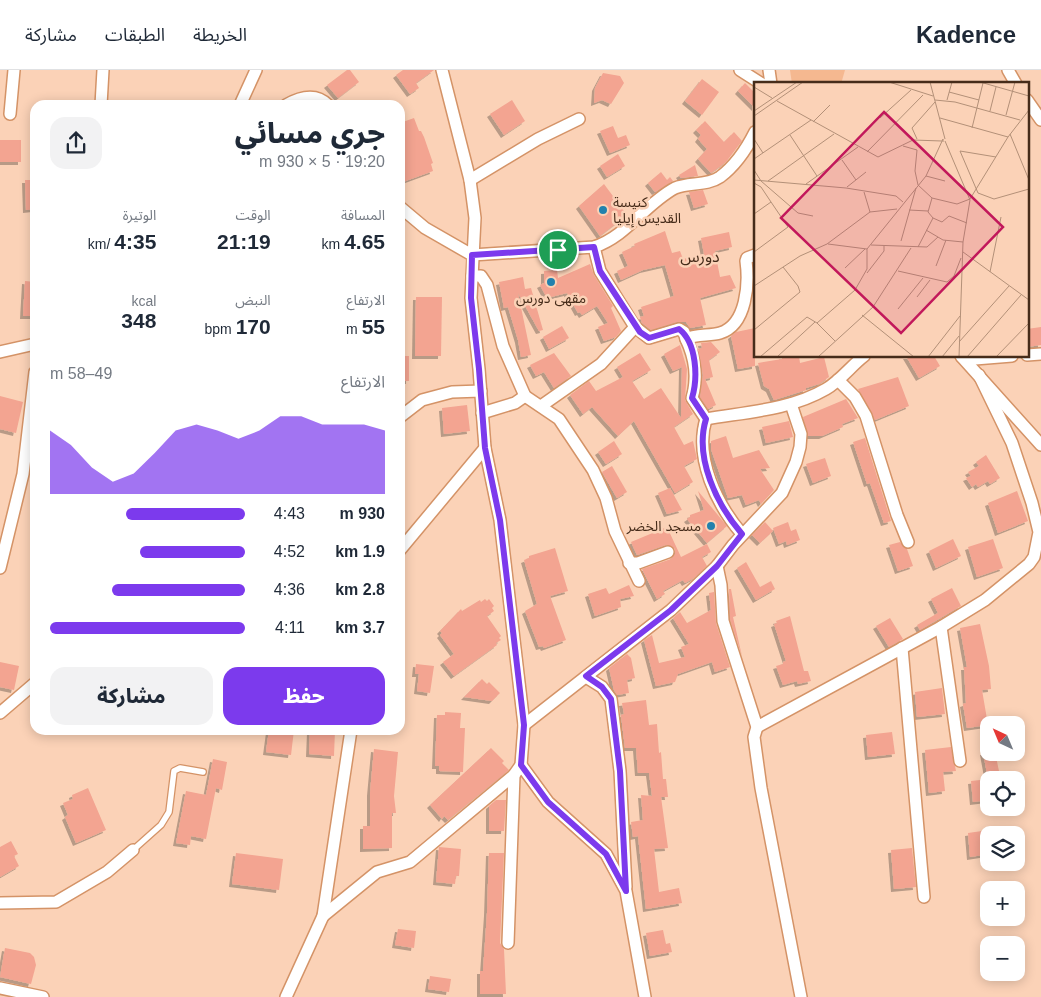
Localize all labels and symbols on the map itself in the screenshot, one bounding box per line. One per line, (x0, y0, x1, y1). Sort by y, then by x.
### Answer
inset map (754, 82, 1028, 358)
place label: كنيسة القديس إيليا (613, 194, 681, 228)
marker: كنيسة القديس إيليا (597, 204, 609, 216)
pin (537, 229, 579, 271)
district label: دورس (680, 248, 720, 266)
marker: مقهى دورس (545, 276, 557, 288)
place label: مقهى دورس (516, 290, 586, 307)
place label: مسجد الخضر (626, 518, 701, 535)
marker: مسجد الخضر (705, 520, 717, 532)
north arrow (980, 716, 1025, 761)

